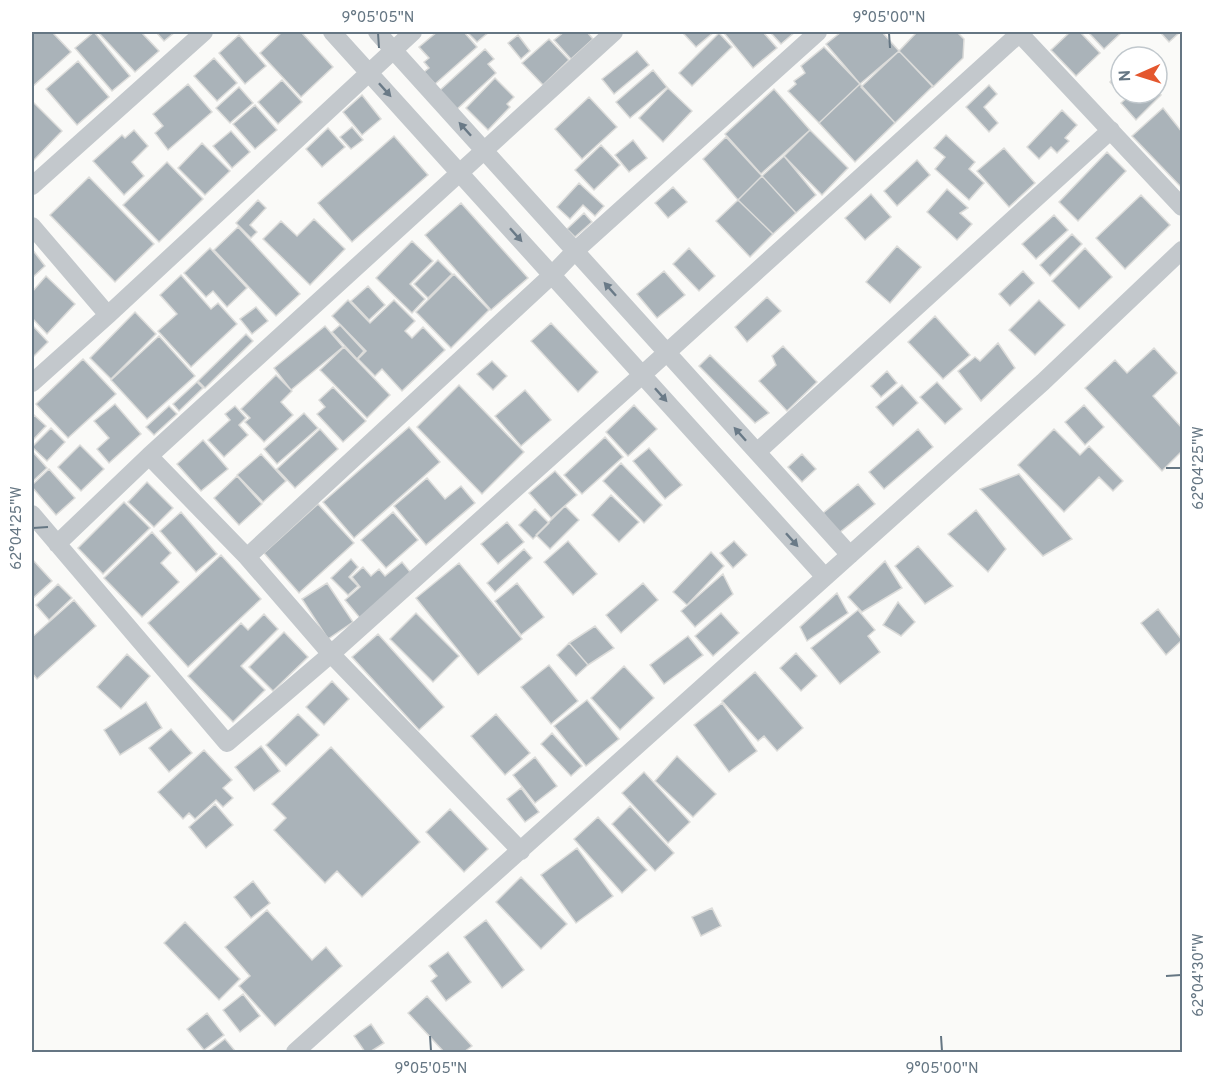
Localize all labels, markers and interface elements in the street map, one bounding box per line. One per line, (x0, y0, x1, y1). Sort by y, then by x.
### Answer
text: 9°05'05"N (342, 9, 414, 28)
text: 9°05'00"N (852, 9, 926, 28)
north arrow (1109, 45, 1169, 105)
text: N (1116, 69, 1136, 82)
one-way arrow (378, 83, 392, 97)
one-way arrow (459, 122, 472, 137)
one-way arrow (509, 228, 523, 243)
one-way arrow (604, 282, 617, 297)
one-way arrow (654, 388, 668, 403)
text: 62°04'25"W (1190, 426, 1209, 510)
one-way arrow (734, 427, 747, 442)
text: 62°04'25"W (8, 486, 27, 570)
one-way arrow (785, 532, 798, 547)
text: 62°04'30"W (1190, 933, 1209, 1017)
text: 9°05'05"N (395, 1060, 467, 1079)
text: 9°05'00"N (905, 1060, 979, 1079)

